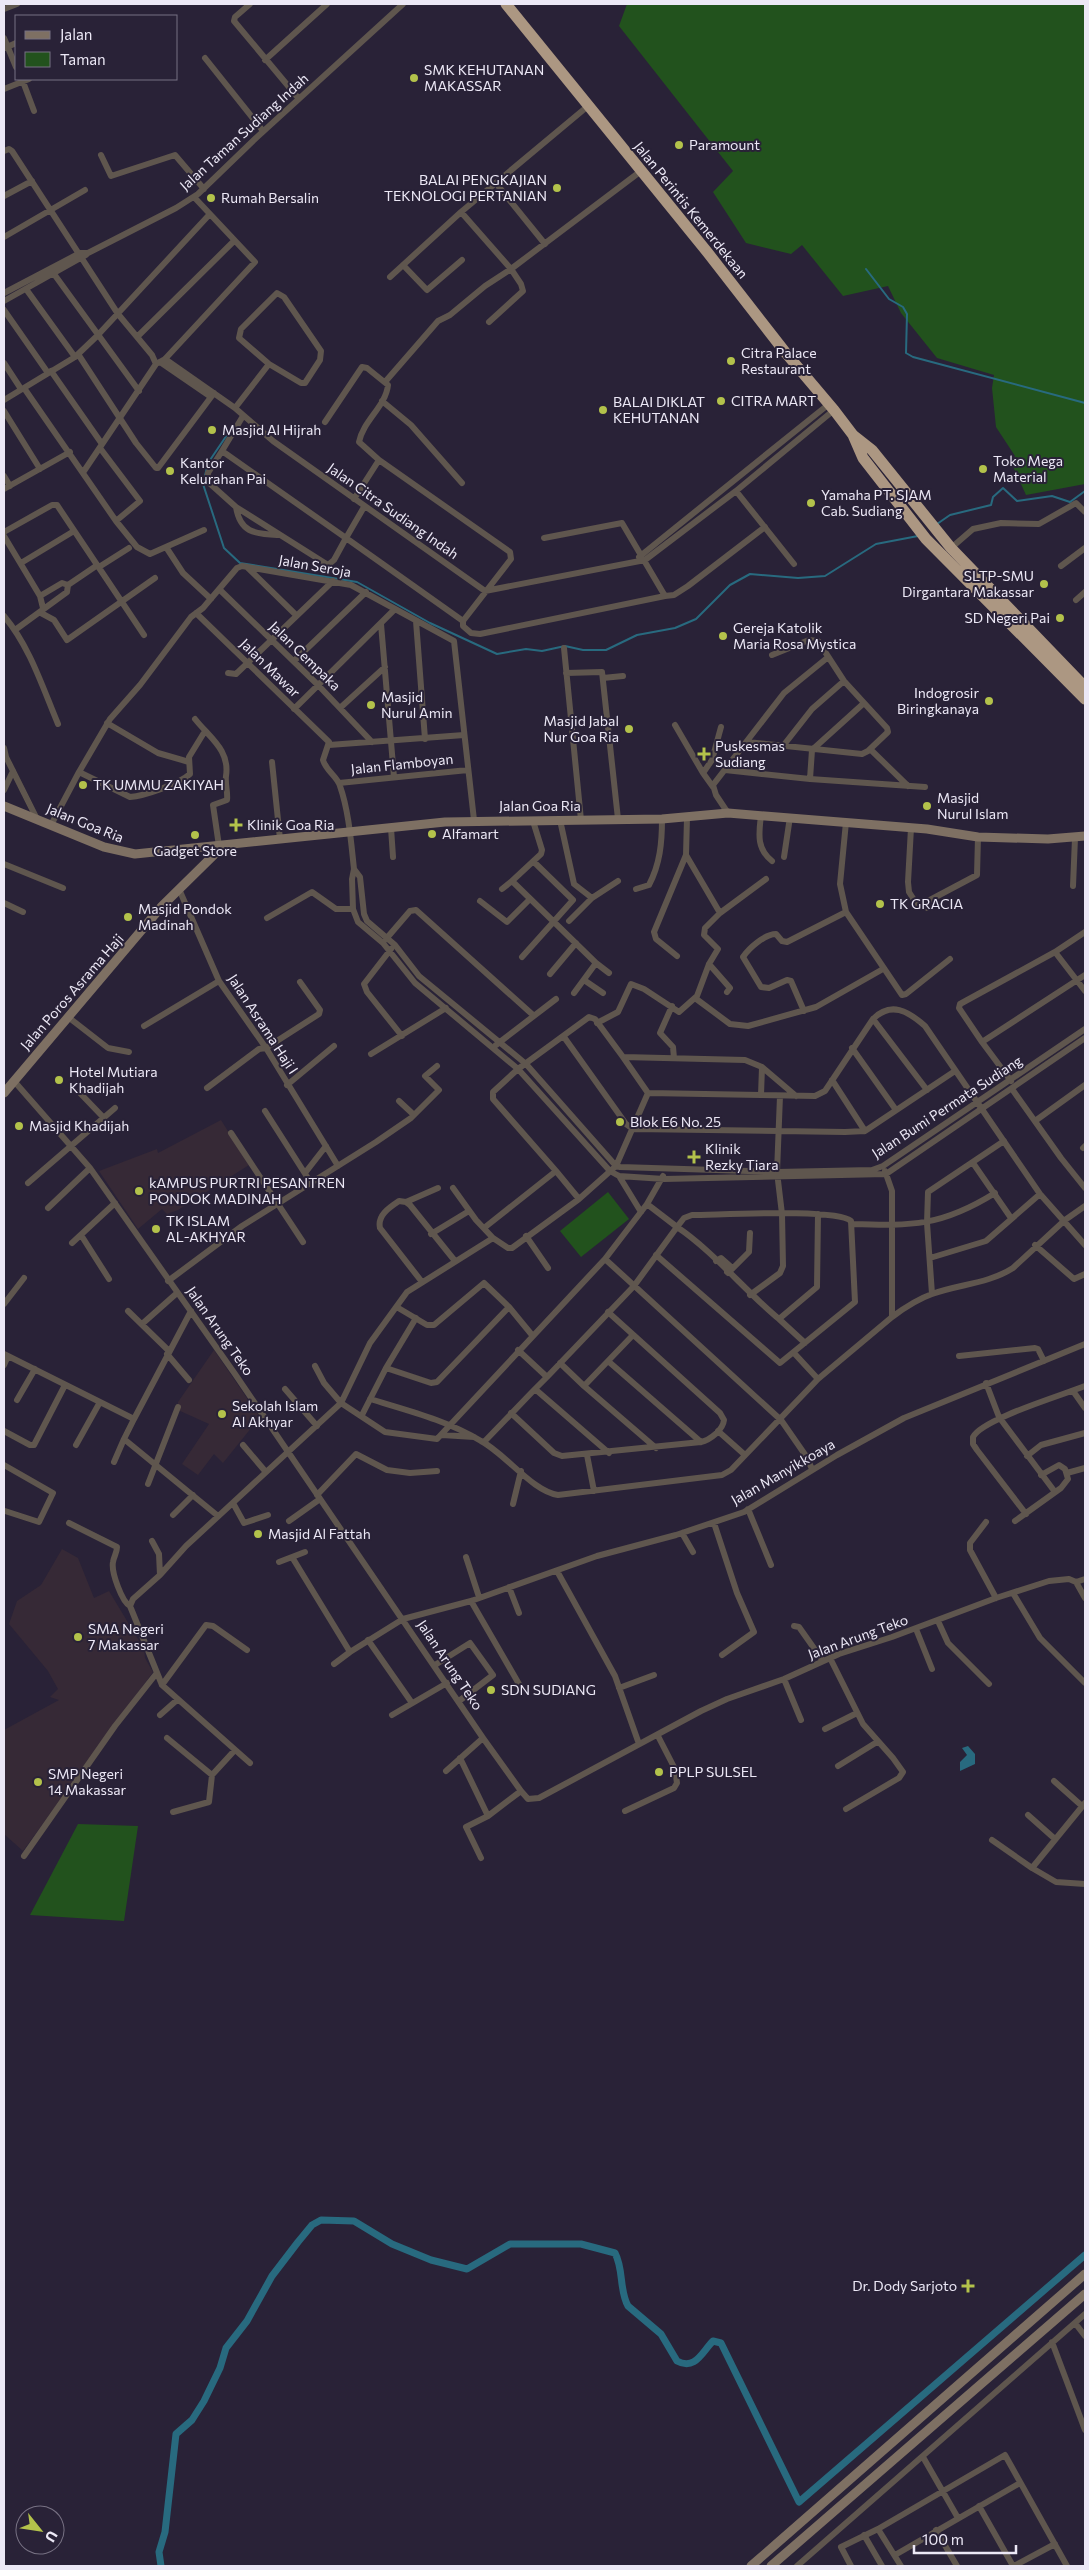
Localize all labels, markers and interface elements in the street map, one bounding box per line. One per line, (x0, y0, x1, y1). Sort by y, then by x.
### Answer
legend (15, 15, 178, 80)
text: Jalan (60, 25, 92, 43)
text: Taman (60, 50, 106, 68)
place label: SMK KEHUTANAN MAKASSAR (424, 61, 544, 94)
street label: Jalan Taman Sudiang Indah (176, 69, 311, 194)
marker: SMK KEHUTANAN MAKASSAR (408, 72, 420, 84)
place label: Paramount (689, 136, 760, 153)
street label: Jalan Perintis Kemerdekaan (631, 138, 752, 282)
marker: Paramount (673, 139, 685, 151)
place label: BALAI PENGKAJIAN TEKNOLOGI PERTANIAN (384, 171, 547, 204)
marker: BALAI PENGKAJIAN TEKNOLOGI PERTANIAN (551, 182, 563, 194)
place label: Rumah Bersalin (221, 189, 319, 206)
marker: Rumah Bersalin (205, 192, 217, 204)
place label: Citra Palace Restaurant (741, 344, 817, 377)
marker: Citra Palace Restaurant (725, 355, 737, 367)
place label: CITRA MART (731, 392, 816, 409)
place label: BALAI DIKLAT KEHUTANAN (613, 393, 705, 426)
marker: CITRA MART (715, 395, 727, 407)
marker: BALAI DIKLAT KEHUTANAN (597, 404, 609, 416)
place label: Masjid Al Hijrah (222, 421, 321, 438)
marker: Masjid Al Hijrah (206, 424, 218, 436)
place label: Toko Mega Material (993, 452, 1063, 485)
place label: Kantor Kelurahan Pai (180, 454, 266, 487)
street label: Jalan Citra Sudiang Indah (324, 459, 462, 562)
marker: Toko Mega Material (977, 463, 989, 475)
marker: Kantor Kelurahan Pai (164, 465, 176, 477)
place label: Yamaha PT. SJAM Cab. Sudiang (821, 486, 932, 519)
marker: Yamaha PT. SJAM Cab. Sudiang (805, 497, 817, 509)
street label: Jalan Seroja (278, 551, 353, 580)
place label: SLTP-SMU Dirgantara Makassar (902, 567, 1034, 600)
marker: SLTP-SMU Dirgantara Makassar (1038, 578, 1050, 590)
place label: SD Negeri Pai (964, 609, 1050, 626)
marker: SD Negeri Pai (1054, 612, 1066, 624)
street label: Jalan Cempaka (266, 617, 345, 694)
place label: Gereja Katolik Maria Rosa Mystica (733, 619, 856, 652)
marker: Gereja Katolik Maria Rosa Mystica (717, 630, 729, 642)
street label: Jalan Mawar (237, 635, 304, 701)
place label: Indogrosir Biringkanaya (897, 684, 979, 717)
place label: Masjid Nurul Amin (381, 688, 453, 721)
marker: Indogrosir Biringkanaya (983, 695, 995, 707)
marker: Masjid Nurul Amin (365, 699, 377, 711)
place label: Masjid Jabal Nur Goa Ria (543, 712, 619, 745)
marker: Masjid Jabal Nur Goa Ria (623, 723, 635, 735)
place label: Puskesmas Sudiang (715, 737, 785, 770)
marker: Puskesmas Sudiang (697, 747, 711, 761)
street label: Jalan Flamboyan (350, 750, 454, 777)
place label: TK UMMU ZAKIYAH (93, 776, 224, 793)
marker: TK UMMU ZAKIYAH (77, 779, 89, 791)
place label: Masjid Nurul Islam (937, 789, 1008, 822)
street label: Jalan Goa Ria (499, 797, 581, 814)
street label: Jalan Goa Ria (44, 799, 126, 846)
marker: Masjid Nurul Islam (921, 800, 933, 812)
place label: Klinik Goa Ria (247, 816, 334, 833)
marker: Klinik Goa Ria (229, 818, 243, 832)
place label: Alfamart (442, 825, 499, 842)
marker: Alfamart (426, 828, 438, 840)
marker: Gadget Store (189, 829, 201, 841)
place label: Gadget Store (153, 842, 237, 859)
place label: TK GRACIA (890, 895, 963, 912)
marker: TK GRACIA (874, 898, 886, 910)
place label: Masjid Pondok Madinah (138, 900, 232, 933)
marker: Masjid Pondok Madinah (122, 911, 134, 923)
street label: Jalan Poros Asrama Haji (16, 930, 127, 1053)
street label: Jalan Asrama Haji I (225, 971, 302, 1077)
street label: Jalan Bumi Permata Sudiang (868, 1051, 1025, 1162)
place label: Hotel Mutiara Khadijah (69, 1063, 158, 1096)
marker: Hotel Mutiara Khadijah (53, 1074, 65, 1086)
place label: Blok E6 No. 25 (630, 1113, 721, 1130)
marker: Blok E6 No. 25 (614, 1116, 626, 1128)
place label: Masjid Khadijah (29, 1117, 129, 1134)
marker: Masjid Khadijah (13, 1120, 25, 1132)
place label: Klinik Rezky Tiara (705, 1140, 778, 1173)
marker: Klinik Rezky Tiara (687, 1150, 701, 1164)
place label: kAMPUS PURTRI PESANTREN PONDOK MADINAH (149, 1174, 345, 1207)
marker: kAMPUS PURTRI PESANTREN PONDOK MADINAH (133, 1185, 145, 1197)
place label: TK ISLAM AL-AKHYAR (166, 1212, 246, 1245)
marker: TK ISLAM AL-AKHYAR (150, 1223, 162, 1235)
street label: Jalan Arung Teko (183, 1283, 258, 1379)
place label: Sekolah Islam Al Akhyar (232, 1397, 318, 1430)
marker: Sekolah Islam Al Akhyar (216, 1408, 228, 1420)
street label: Jalan Manyikkoaya (728, 1435, 838, 1508)
place label: Masjid Al Fattah (268, 1525, 371, 1542)
marker: Masjid Al Fattah (252, 1528, 264, 1540)
street label: Jalan Arung Teko (805, 1611, 910, 1663)
street label: Jalan Arung Teko (414, 1616, 487, 1713)
place label: SMA Negeri 7 Makassar (88, 1620, 164, 1653)
marker: SMA Negeri 7 Makassar (72, 1631, 84, 1643)
place label: SDN SUDIANG (501, 1681, 596, 1698)
marker: SDN SUDIANG (485, 1684, 497, 1696)
place label: PPLP SULSEL (669, 1763, 757, 1780)
place label: SMP Negeri 14 Makassar (48, 1765, 127, 1798)
marker: PPLP SULSEL (653, 1766, 665, 1778)
marker: SMP Negeri 14 Makassar (32, 1776, 44, 1788)
place label: Dr. Dody Sarjoto (852, 2277, 957, 2294)
marker: Dr. Dody Sarjoto (961, 2279, 975, 2293)
north arrow (15, 2505, 65, 2555)
scale bar (914, 2522, 1016, 2554)
text: U (42, 2528, 62, 2545)
text: 100 m (922, 2530, 964, 2548)

